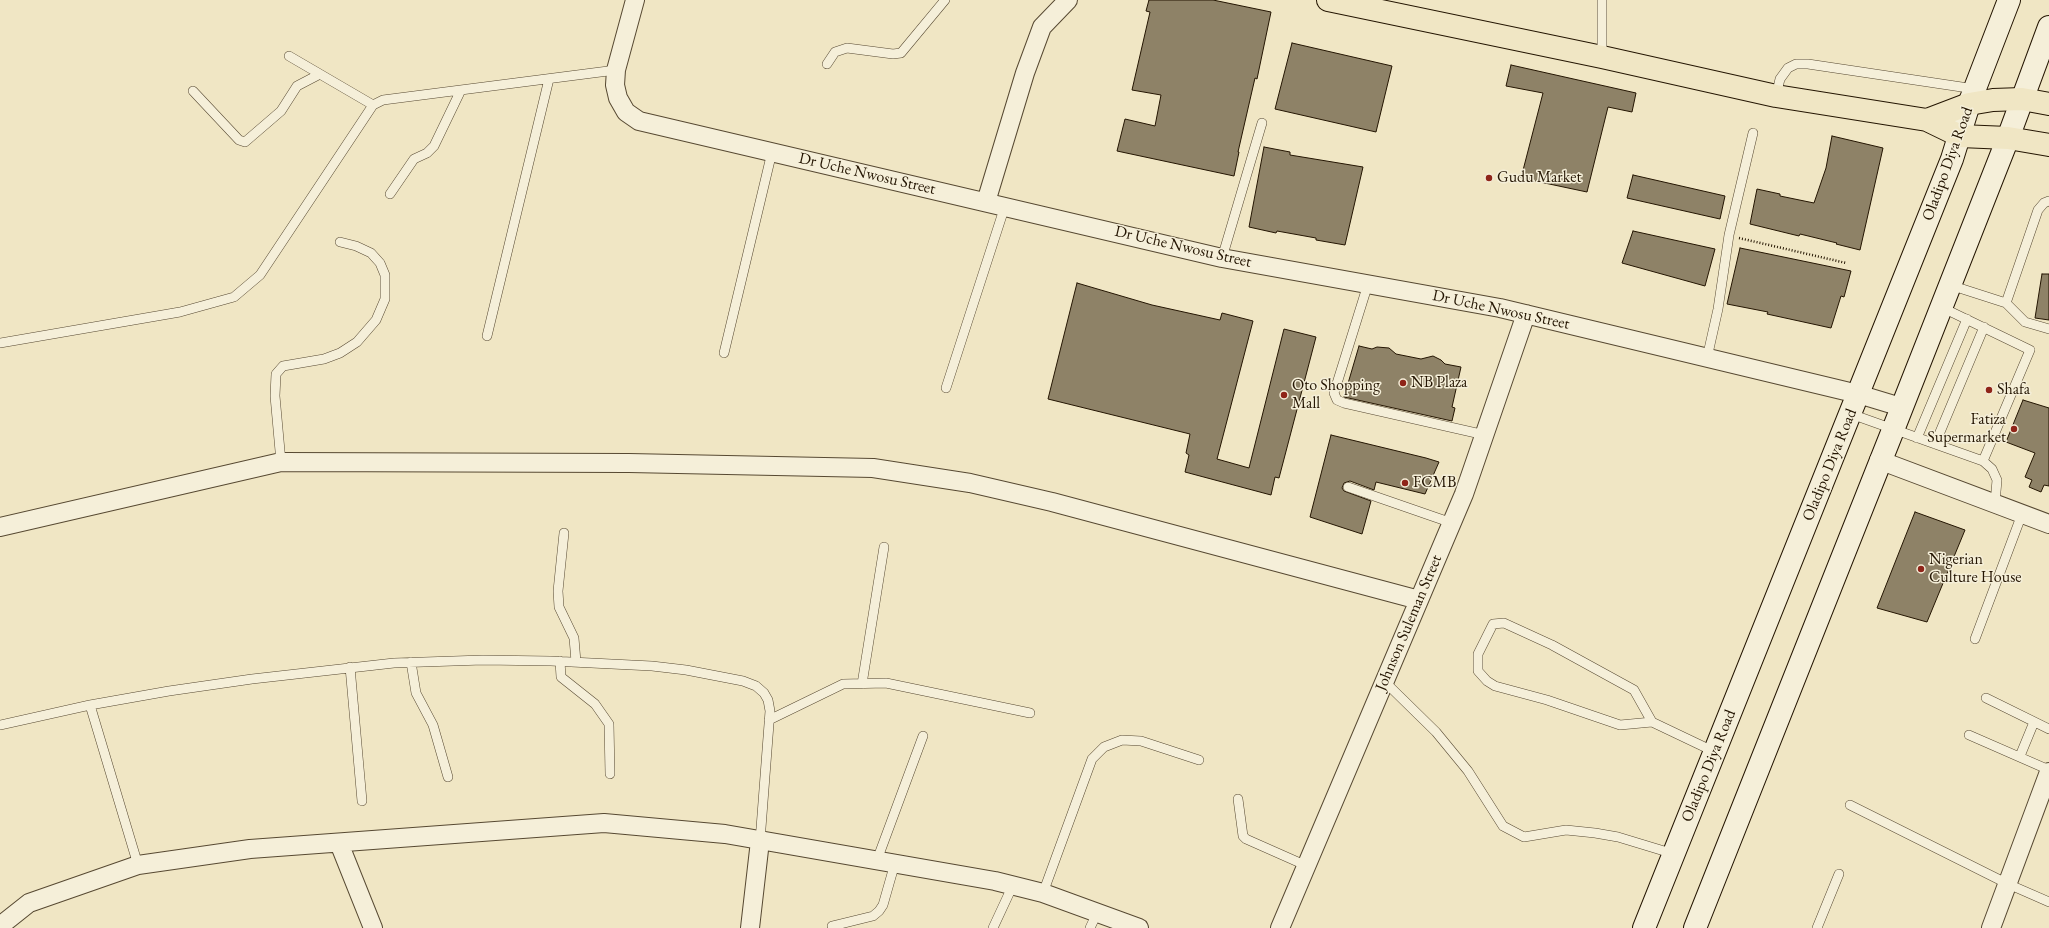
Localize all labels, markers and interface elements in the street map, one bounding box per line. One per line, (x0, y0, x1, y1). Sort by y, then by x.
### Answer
street label: Oladipo Diya Road (1919, 104, 1977, 224)
street label: Dr Uche Nwosu Street (797, 149, 937, 199)
place label: Gudu Market (1497, 168, 1581, 188)
marker: Gudu Market (1484, 173, 1494, 183)
street label: Dr Uche Nwosu Street (1113, 222, 1253, 272)
street label: Dr Uche Nwosu Street (1431, 286, 1571, 334)
place label: NB Plaza (1411, 373, 1467, 393)
place label: Oto Shopping Mall (1292, 376, 1380, 414)
marker: NB Plaza (1398, 378, 1408, 388)
place label: Shafa (1997, 380, 2030, 400)
marker: Shafa (1984, 385, 1994, 395)
marker: Oto Shopping Mall (1279, 390, 1289, 400)
street label: Oladipo Diya Road (1799, 406, 1861, 524)
place label: Fatiza Supermarket (1927, 410, 2006, 448)
marker: Fatiza Supermarket (2009, 424, 2019, 434)
place label: FCMB (1413, 473, 1456, 493)
marker: FCMB (1400, 478, 1410, 488)
place label: Nigerian Culture House (1929, 550, 2022, 588)
street label: Johnson Suleman Street (1372, 552, 1446, 694)
marker: Nigerian Culture House (1916, 564, 1926, 574)
street label: Oladipo Diya Road (1678, 707, 1740, 825)

